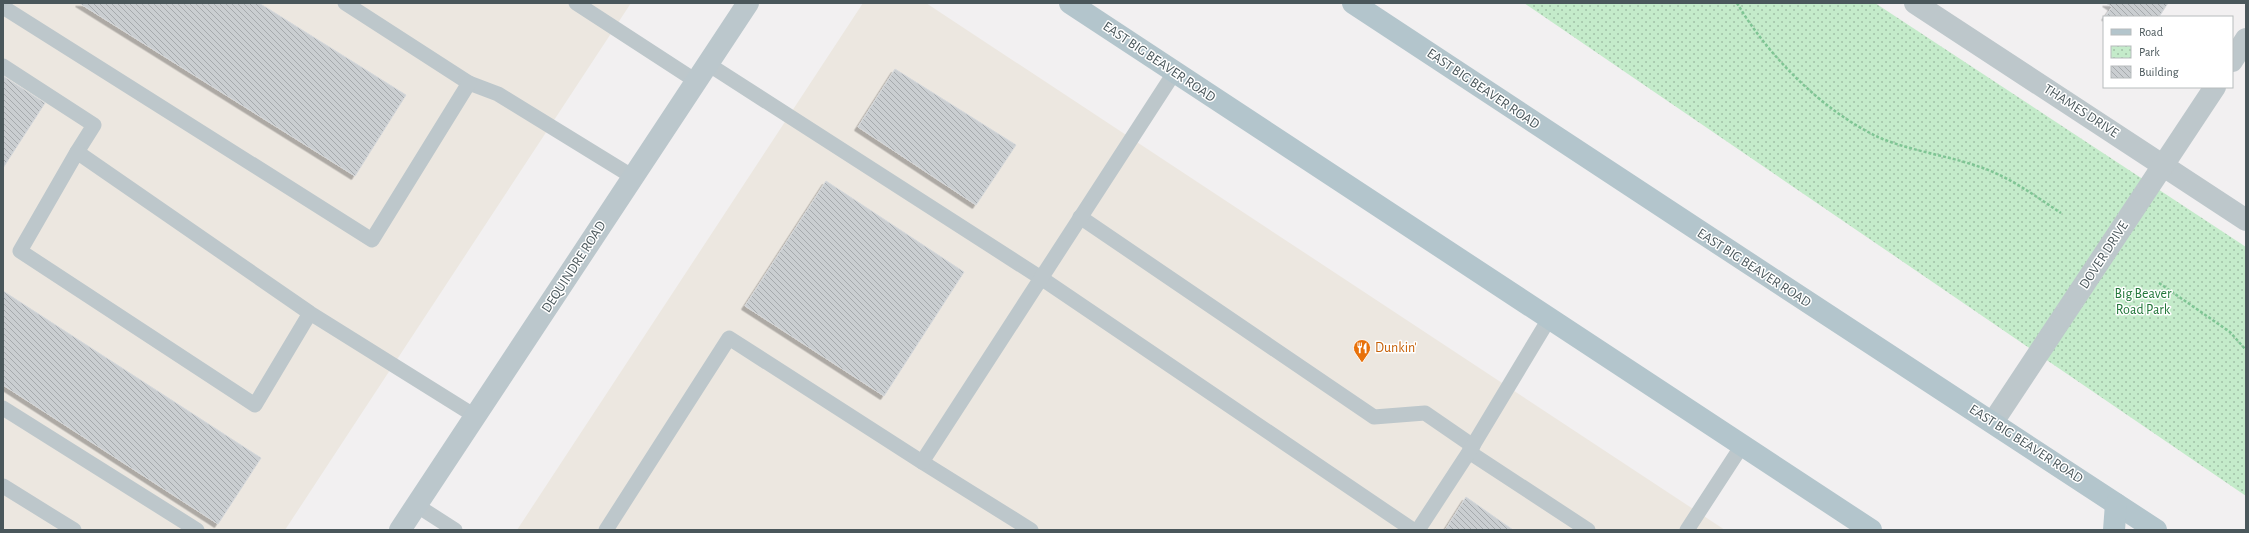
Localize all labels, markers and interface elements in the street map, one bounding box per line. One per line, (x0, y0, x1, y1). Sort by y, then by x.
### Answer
legend (2103, 16, 2233, 88)
street label: EAST BIG BEAVER ROAD (1100, 19, 1218, 105)
text: Road (2139, 26, 2163, 38)
street label: EAST BIG BEAVER ROAD (1424, 46, 1542, 132)
text: Park (2139, 46, 2160, 58)
text: Building (2139, 66, 2179, 78)
street label: THAMES DRIVE (2041, 82, 2121, 140)
street label: DEQUINDRE ROAD (539, 219, 609, 315)
street label: DOVER DRIVE (2077, 219, 2131, 291)
street label: EAST BIG BEAVER ROAD (1695, 226, 1813, 310)
park label: Big Beaver Road Park (2115, 287, 2172, 317)
restaurant icon: Dunkin' (1352, 338, 1372, 363)
place label: Dunkin' (1375, 341, 1417, 355)
street label: EAST BIG BEAVER ROAD (1967, 402, 2085, 486)

